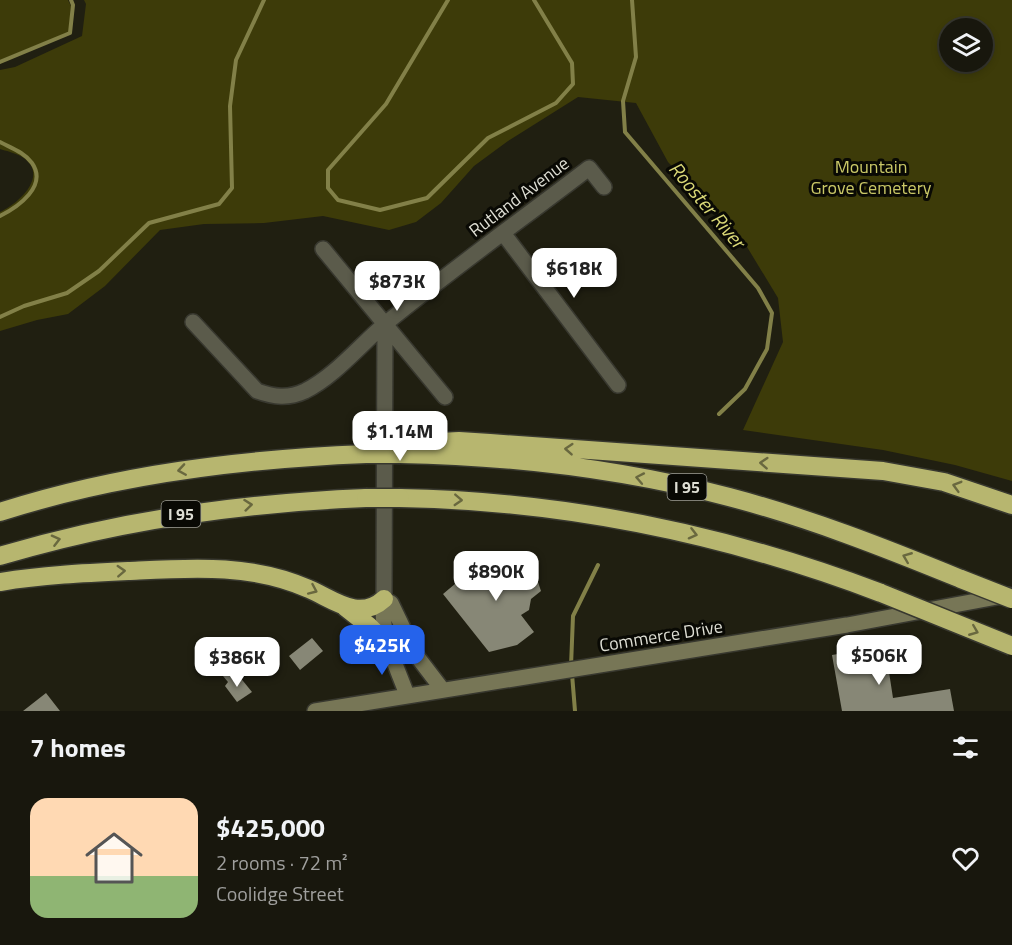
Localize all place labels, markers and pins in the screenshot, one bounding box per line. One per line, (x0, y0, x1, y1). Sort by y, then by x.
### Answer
pin: $618K (532, 248, 616, 299)
pin: $873K (355, 261, 439, 312)
pin: $1.14M (351, 411, 449, 462)
pin: $890K (454, 551, 538, 602)
pin: $425K (340, 625, 424, 676)
pin: $506K (837, 635, 921, 686)
pin: $386K (195, 637, 279, 688)

